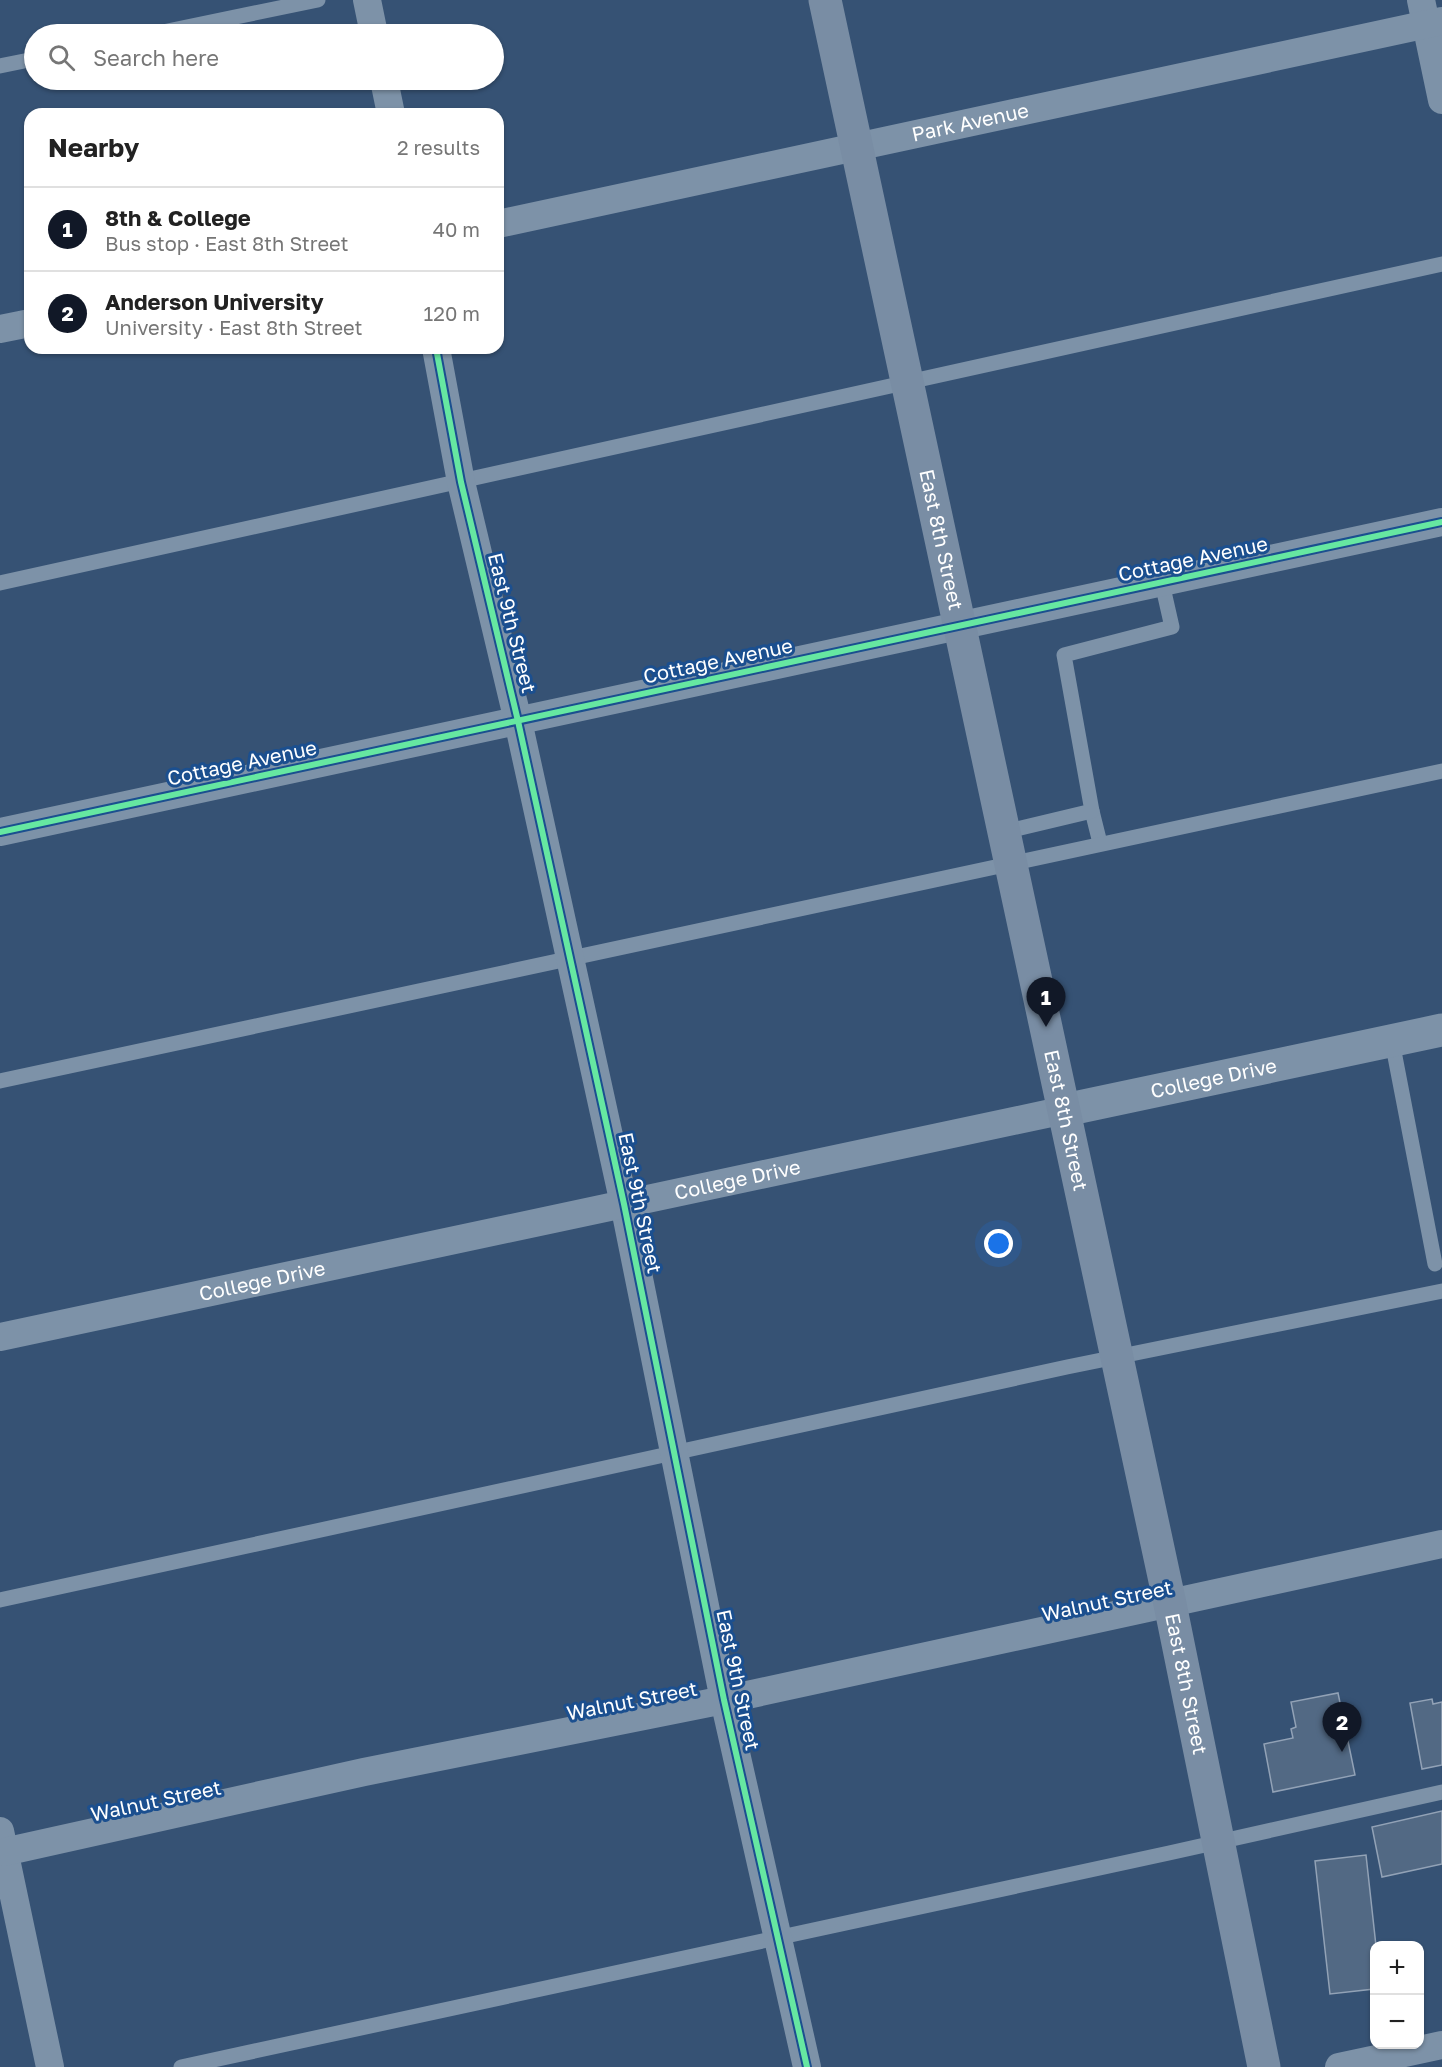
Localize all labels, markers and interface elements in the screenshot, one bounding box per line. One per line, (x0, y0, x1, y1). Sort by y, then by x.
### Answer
search box (24, 24, 504, 90)
icon: search (45, 41, 78, 74)
text: Search here (93, 44, 219, 71)
street label: Park Avenue (909, 97, 1031, 146)
text: Nearby (48, 132, 139, 163)
text: 2 results (397, 135, 480, 159)
text: 8th & College (105, 204, 251, 231)
text: 1 (62, 217, 73, 241)
text: 40 m (433, 217, 480, 241)
text: Bus stop · East 8th Street (105, 231, 349, 255)
text: Anderson University (105, 288, 324, 315)
text: 2 (61, 301, 74, 325)
text: 120 m (424, 301, 480, 325)
text: University · East 8th Street (105, 315, 363, 339)
street label: East 8th Street (915, 467, 969, 612)
street label: Cottage Avenue (1116, 530, 1270, 586)
street label: East 9th Street (484, 550, 542, 695)
street label: Cottage Avenue (641, 632, 795, 688)
street label: Cottage Avenue (165, 734, 319, 790)
pin: 1 (1026, 978, 1066, 1027)
street label: East 8th Street (1040, 1047, 1094, 1193)
street label: College Drive (1148, 1052, 1279, 1103)
street label: East 9th Street (614, 1130, 668, 1275)
street label: College Drive (672, 1154, 802, 1204)
your location (984, 1229, 1013, 1258)
street label: College Drive (197, 1255, 327, 1305)
street label: Walnut Street (1039, 1574, 1174, 1626)
street label: East 9th Street (712, 1607, 766, 1752)
street label: East 8th Street (1161, 1611, 1213, 1756)
street label: Walnut Street (564, 1676, 699, 1724)
pin: 2 (1322, 1702, 1362, 1752)
street label: Walnut Street (88, 1774, 223, 1826)
map controls (1370, 1941, 1424, 2049)
button: + (1370, 1941, 1424, 1995)
button: − (1370, 1995, 1424, 2049)

